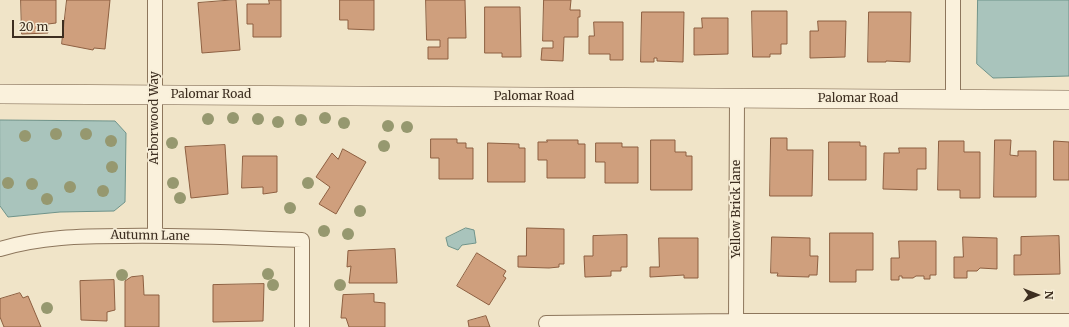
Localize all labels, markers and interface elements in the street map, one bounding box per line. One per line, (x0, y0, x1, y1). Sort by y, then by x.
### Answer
scale bar (14, 12, 66, 38)
text: 20 m (19, 19, 48, 34)
street label: Arborwood Way (148, 71, 162, 165)
street label: Palomar Road (171, 88, 251, 102)
street label: Palomar Road (494, 90, 574, 104)
street label: Palomar Road (818, 92, 898, 106)
street label: Yellow Brick lane (730, 160, 744, 258)
street label: Autumn Lane (110, 228, 190, 244)
north arrow (1017, 275, 1057, 315)
text: N (1042, 291, 1056, 299)

